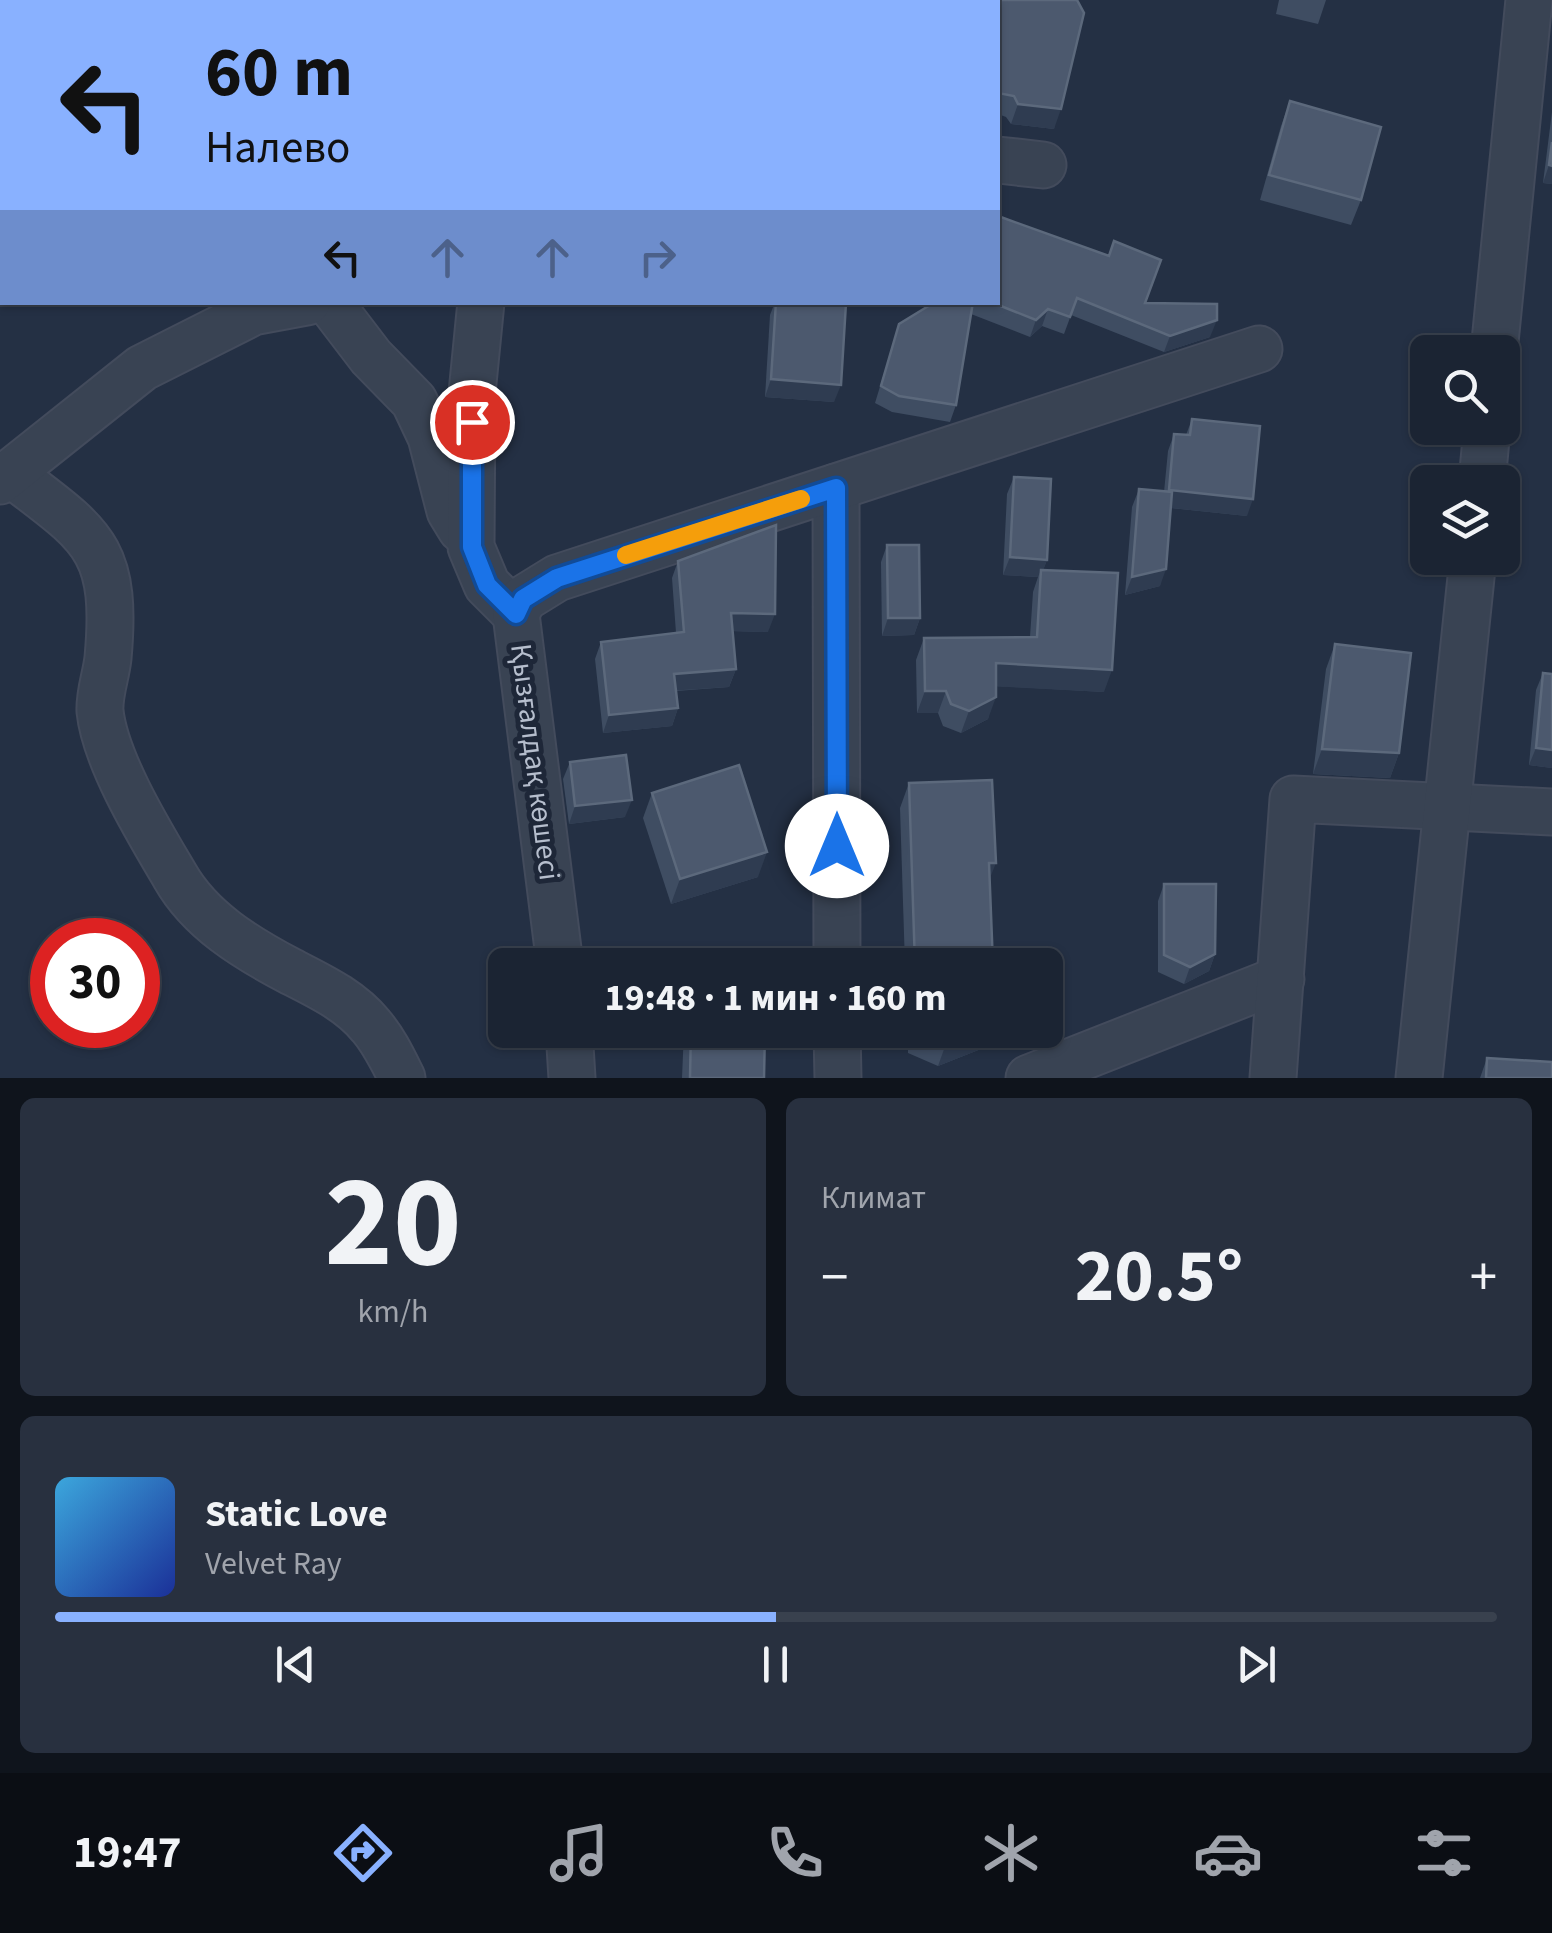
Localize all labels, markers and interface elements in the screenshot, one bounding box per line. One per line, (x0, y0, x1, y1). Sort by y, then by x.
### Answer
text: 60 m (205, 23, 353, 123)
icon: left (40, 40, 170, 170)
text: Налево (205, 116, 351, 180)
icon: left (315, 230, 370, 285)
icon: ahead (420, 230, 475, 285)
icon: ahead (525, 230, 580, 285)
icon: right (630, 230, 685, 285)
map controls (1410, 335, 1520, 575)
button: search (1410, 335, 1520, 445)
pin (430, 380, 515, 465)
icon: arrive (445, 395, 500, 450)
button: layers (1410, 465, 1520, 575)
street label: Қызғалдақ көшесі (499, 641, 571, 883)
position arrow (785, 794, 889, 898)
speed limit sign: 30 (30, 918, 160, 1048)
text: 19:48 · 1 мин · 160 m (604, 971, 947, 1025)
text: 20 (324, 1131, 462, 1316)
text: Климат (821, 1175, 926, 1221)
text: 20.5° (1075, 1223, 1243, 1330)
text: − (821, 1239, 848, 1317)
text: + (1470, 1239, 1497, 1317)
text: km/h (358, 1289, 428, 1335)
text: Static Love (205, 1487, 388, 1541)
text: Velvet Ray (205, 1541, 342, 1587)
icon: previous (268, 1637, 323, 1692)
icon: pause (748, 1637, 803, 1692)
icon: next (1229, 1637, 1284, 1692)
icon: directions (328, 1818, 398, 1888)
icon: music (544, 1818, 614, 1888)
icon: phone (760, 1818, 830, 1888)
icon: climate (976, 1818, 1046, 1888)
icon: car (1193, 1818, 1263, 1888)
icon: filters (1409, 1818, 1479, 1888)
text: 19:47 (73, 1821, 182, 1885)

